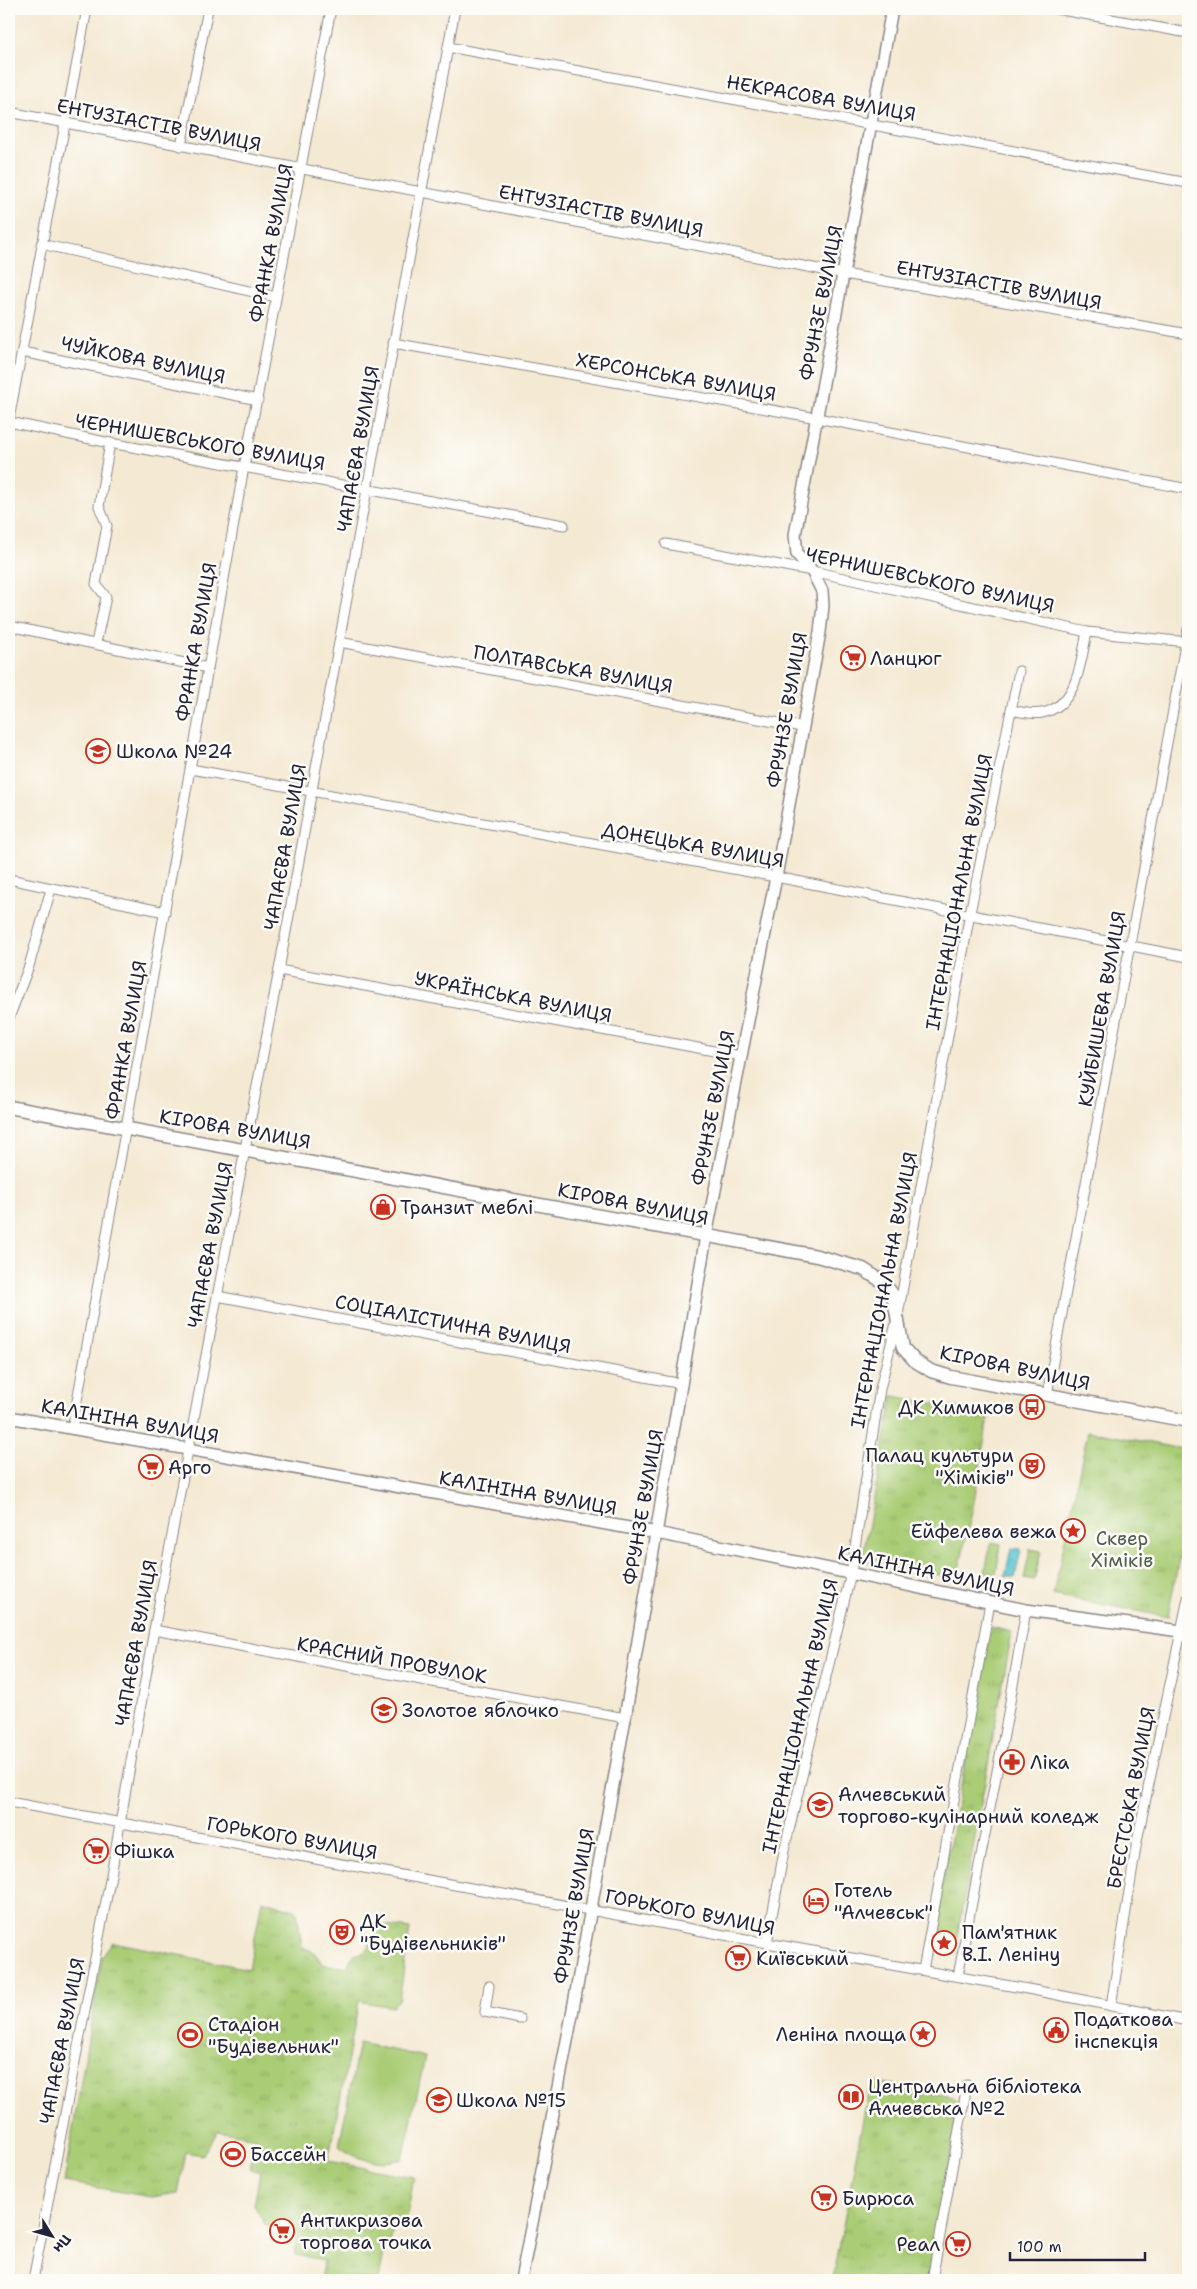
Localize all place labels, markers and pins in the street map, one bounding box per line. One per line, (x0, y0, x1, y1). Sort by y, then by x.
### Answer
supermarket icon: Ланцюг (840, 645, 866, 671)
place label: Ланцюг (870, 646, 942, 671)
school or university icon: Школа №24 (85, 738, 111, 764)
place label: Школа №24 (116, 739, 232, 764)
shop icon: Транзит меблі (370, 1194, 396, 1220)
place label: Транзит меблі (400, 1195, 533, 1220)
bus stop icon: ДК Химиков (1019, 1394, 1045, 1420)
place label: ДК Химиков (898, 1395, 1014, 1420)
place label: Палац культури "Хіміків" (865, 1443, 1014, 1490)
theatre icon: Палац культури "Хіміків" (1019, 1453, 1045, 1479)
supermarket icon: Арго (138, 1454, 164, 1480)
place label: Арго (168, 1455, 212, 1480)
place icon: Ейфелева вежа (1060, 1518, 1086, 1544)
place label: Ейфелева вежа (911, 1519, 1056, 1544)
school or university icon: Золотое яблочко (371, 1697, 397, 1723)
place label: Золотое яблочко (402, 1698, 559, 1723)
pharmacy icon: Ліка (999, 1749, 1025, 1775)
place label: Ліка (1030, 1750, 1069, 1775)
place label: Алчевський торгово-кулінарний коледж (838, 1782, 1098, 1829)
school or university icon: Алчевський торгово-кулінарний коледж (807, 1792, 833, 1818)
supermarket icon: Фішка (83, 1838, 109, 1864)
place label: Фішка (114, 1839, 175, 1864)
place label: Готель "Алчевськ" (834, 1878, 933, 1925)
hotel icon: Готель "Алчевськ" (803, 1888, 829, 1914)
place label: ДК "Будівельників" (360, 1909, 506, 1956)
theatre icon: ДК "Будівельників" (329, 1919, 355, 1945)
place label: Пам'ятник В.I. Ленiну (962, 1920, 1061, 1967)
place icon: Пам'ятник В.I. Ленiну (931, 1930, 957, 1956)
supermarket icon: Київський (725, 1945, 751, 1971)
place label: Київський (756, 1946, 849, 1971)
place label: Податкова інспекція (1074, 2007, 1173, 2054)
place label: Стадіон "Будівельник" (208, 2012, 339, 2059)
public building icon: Податкова інспекція (1043, 2017, 1069, 2043)
place icon: Леніна площа (910, 2021, 936, 2047)
sports icon: Стадіон "Будівельник" (177, 2022, 203, 2048)
place label: Леніна площа (776, 2022, 906, 2047)
place label: Центральна бібліотека Алчевська №2 (868, 2074, 1081, 2121)
library icon: Центральна бібліотека Алчевська №2 (838, 2084, 864, 2110)
school or university icon: Школа №15 (426, 2087, 452, 2113)
place label: Школа №15 (456, 2088, 566, 2113)
sports icon: Бассейн (220, 2141, 246, 2167)
place label: Бассейн (250, 2142, 327, 2167)
supermarket icon: Бирюса (811, 2185, 837, 2211)
place label: Бирюса (842, 2186, 914, 2211)
place label: Антикризова торгова точка (300, 2208, 431, 2255)
supermarket icon: Антикризова торгова точка (269, 2218, 295, 2244)
supermarket icon: Реал (945, 2231, 971, 2257)
place label: Реал (897, 2232, 940, 2257)

